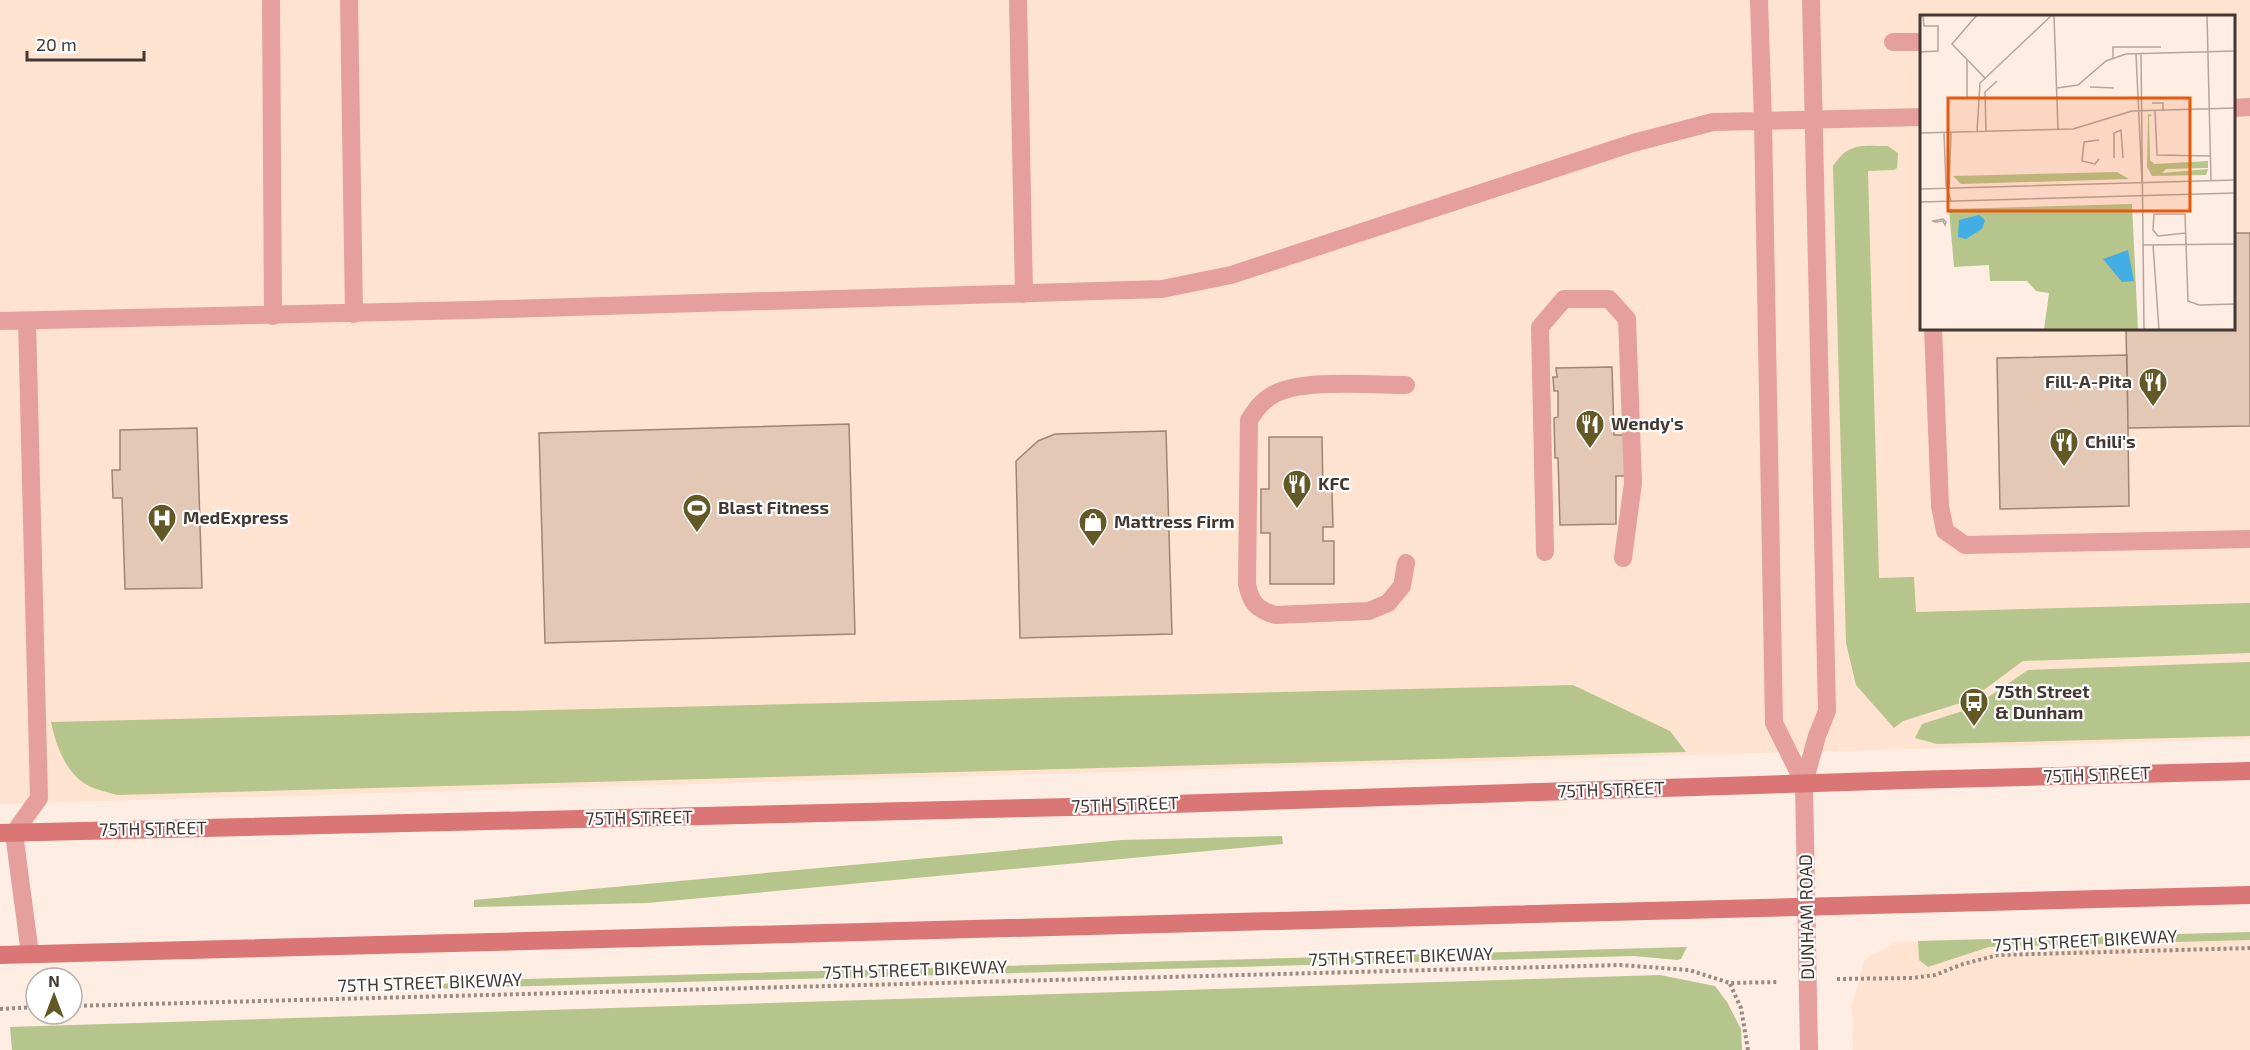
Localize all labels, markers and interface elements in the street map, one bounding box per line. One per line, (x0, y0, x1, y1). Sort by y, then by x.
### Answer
inset map (1920, 15, 2235, 330)
scale bar (27, 24, 144, 62)
text: 20 m (36, 33, 77, 55)
restaurant icon: Fill-A-Pita (2137, 366, 2169, 408)
place label: Fill-A-Pita (2045, 370, 2132, 392)
restaurant icon: Wendy's (1574, 408, 1606, 450)
place label: Wendy's (1611, 412, 1684, 434)
restaurant icon: Chili's (2048, 426, 2080, 468)
place label: Chili's (2085, 430, 2136, 452)
restaurant icon: KFC (1281, 468, 1313, 510)
place label: KFC (1318, 472, 1350, 494)
sports icon: Blast Fitness (681, 492, 713, 534)
place label: Blast Fitness (718, 496, 829, 518)
hospital icon: MedExpress (146, 502, 178, 544)
place label: MedExpress (183, 506, 289, 528)
shop icon: Mattress Firm (1077, 506, 1109, 548)
place label: Mattress Firm (1114, 510, 1235, 532)
place label: 75th Street & Dunham (1995, 680, 2090, 723)
bus stop icon: 75th Street & Dunham (1958, 686, 1990, 728)
street label: 75TH STREET (2043, 761, 2152, 787)
street label: 75TH STREET (1557, 776, 1666, 802)
street label: 75TH STREET (1071, 791, 1180, 817)
street label: 75TH STREET (585, 805, 694, 829)
street label: 75TH STREET (99, 816, 208, 840)
street label: DUNHAM ROAD (1794, 854, 1818, 980)
street label: 75TH STREET BIKEWAY (1992, 924, 2179, 956)
street label: 75TH STREET BIKEWAY (1308, 942, 1494, 970)
street label: 75TH STREET BIKEWAY (822, 955, 1008, 983)
north arrow (24, 966, 84, 1026)
street label: 75TH STREET BIKEWAY (337, 968, 523, 996)
text: N (48, 971, 60, 990)

